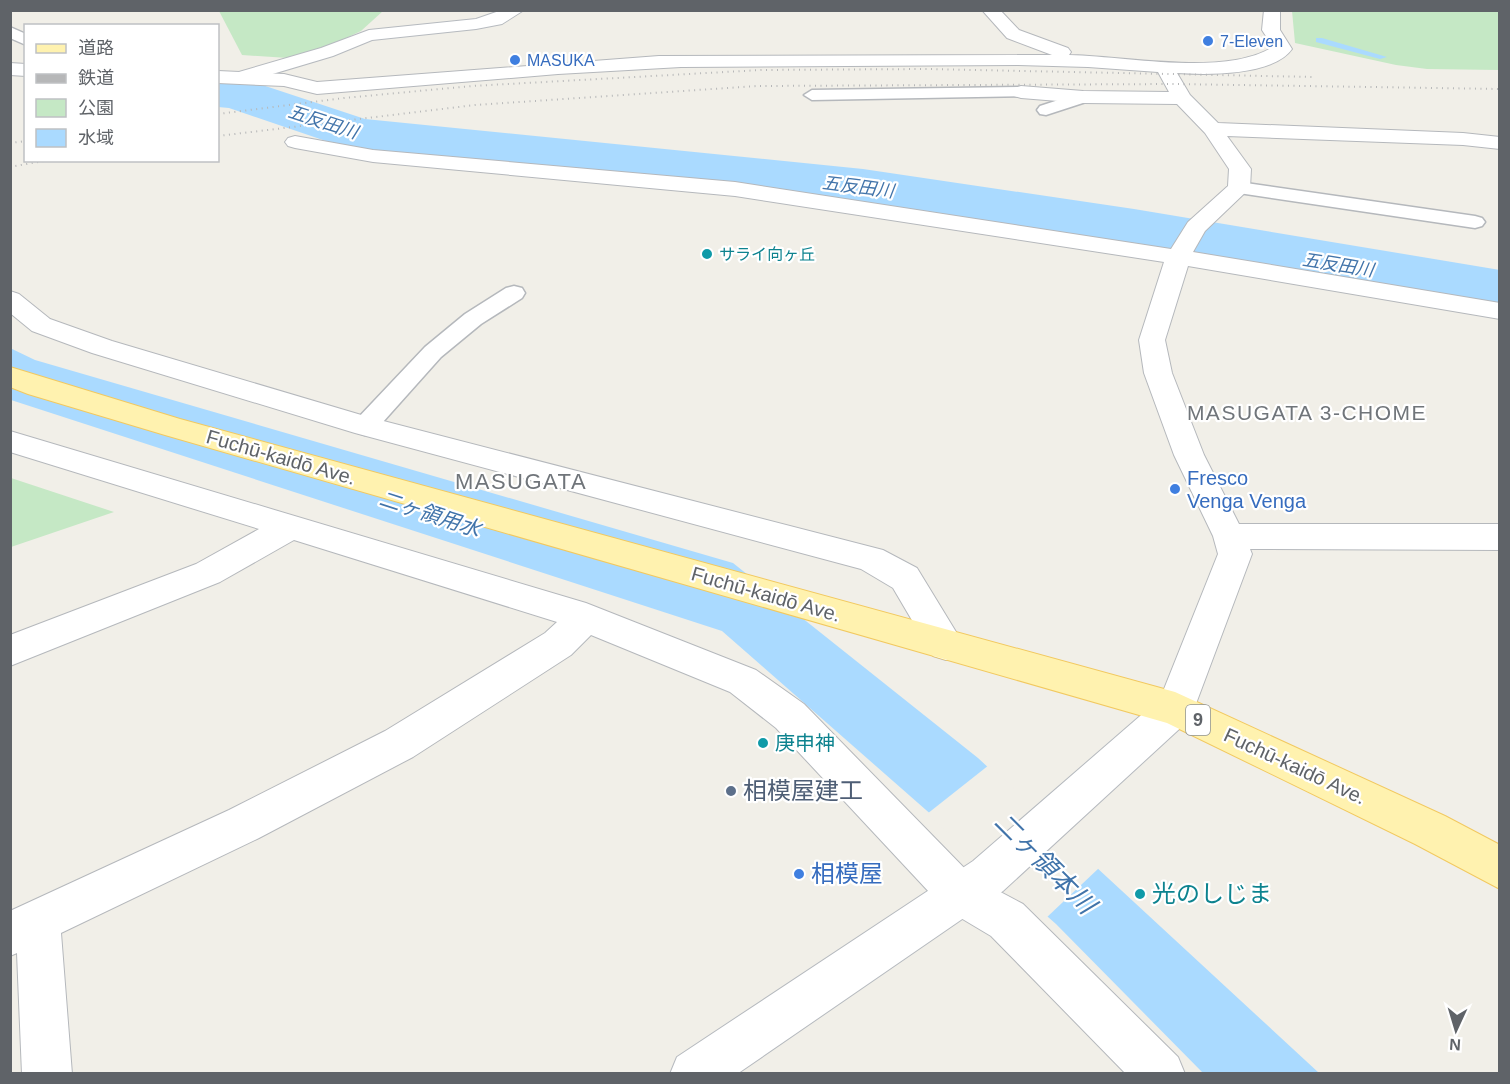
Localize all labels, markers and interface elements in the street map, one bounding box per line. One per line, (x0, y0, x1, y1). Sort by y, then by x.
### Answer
legend (24, 24, 219, 162)
place label: 7-Eleven (1220, 33, 1283, 50)
marker: 7-Eleven (1201, 34, 1215, 48)
text: 道路 (78, 38, 114, 58)
place label: MASUKA (527, 52, 595, 69)
marker: MASUKA (508, 53, 522, 67)
text: 鉄道 (78, 68, 114, 88)
text: 公園 (78, 98, 114, 118)
water label: 五反田川 (286, 101, 362, 143)
text: 水域 (78, 128, 114, 148)
water label: 五反田川 (821, 173, 897, 202)
place label: サライ向ヶ丘 (719, 246, 815, 263)
marker: サライ向ヶ丘 (700, 247, 714, 261)
water label: 五反田川 (1301, 249, 1377, 281)
district label: MASUGATA 3-CHOME (1187, 401, 1427, 424)
street label: Fuchū-kaidō Ave. (204, 425, 358, 489)
place label: Fresco Venga Venga (1187, 467, 1307, 512)
district label: MASUGATA (455, 469, 587, 494)
marker: Fresco Venga Venga (1168, 482, 1182, 496)
water label: 二ヶ領用水 (377, 486, 486, 541)
street label: Fuchū-kaidō Ave. (689, 562, 843, 626)
road number: 9 (1186, 705, 1210, 735)
street label: Fuchū-kaidō Ave. (1220, 723, 1370, 809)
place label: 庚申神 (775, 732, 835, 754)
marker: 庚申神 (756, 736, 770, 750)
place label: 相模屋建工 (743, 777, 863, 804)
marker: 相模屋建工 (724, 784, 738, 798)
water label: 二ヶ領本川 (988, 806, 1104, 922)
place label: 相模屋 (811, 860, 883, 887)
marker: 相模屋 (792, 867, 806, 881)
place label: 光のしじま (1152, 880, 1272, 907)
marker: 光のしじま (1133, 887, 1147, 901)
north arrow (1426, 1000, 1486, 1060)
text: N (1449, 1036, 1461, 1053)

